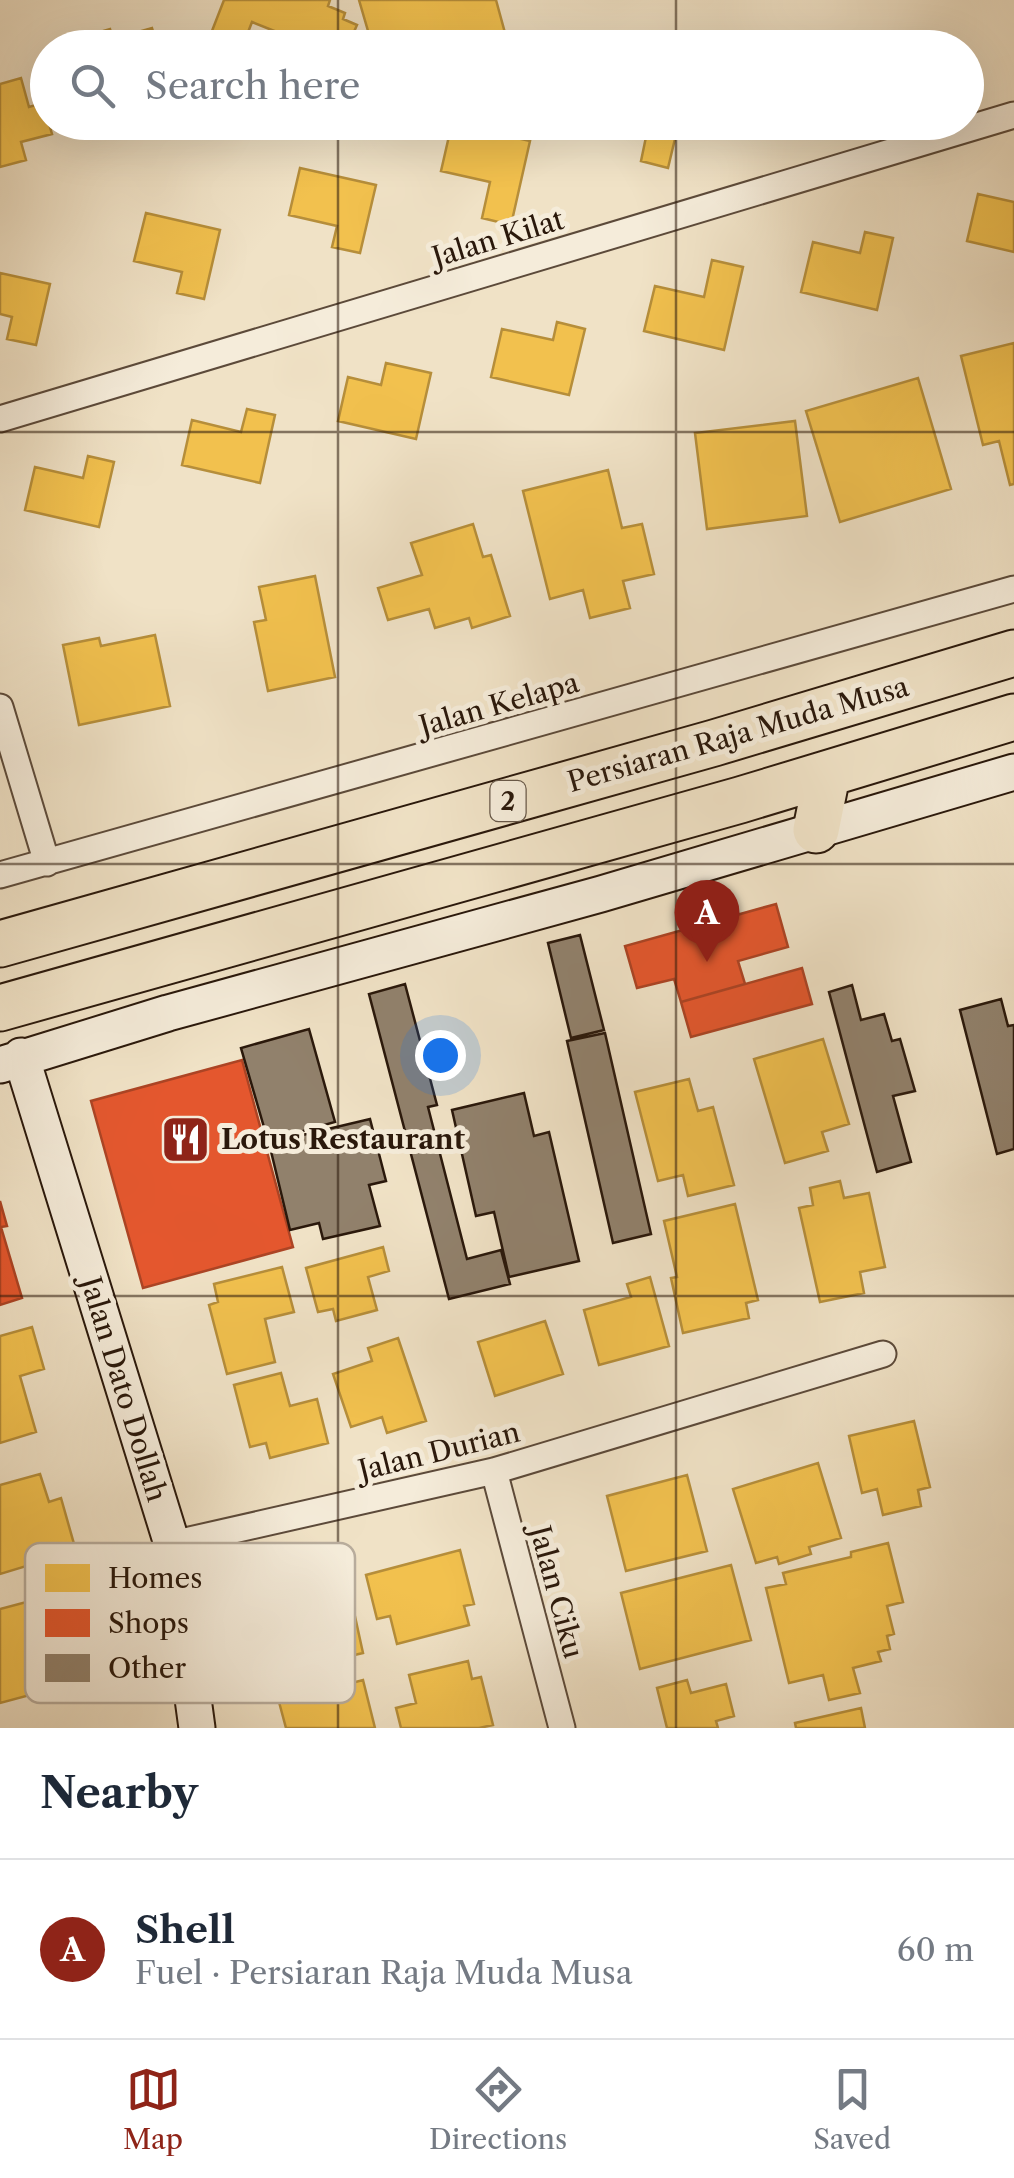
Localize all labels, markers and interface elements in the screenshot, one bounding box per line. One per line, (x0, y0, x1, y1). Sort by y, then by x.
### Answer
search box (30, 30, 984, 140)
icon: search (65, 58, 120, 113)
text: Search here (145, 62, 360, 109)
street label: Jalan Kilat (424, 202, 568, 275)
street label: Jalan Kelapa (412, 665, 583, 744)
street label: Persiaran Raja Muda Musa (564, 669, 913, 799)
road number: 2 (490, 781, 526, 821)
pin: A (674, 880, 740, 962)
your location (415, 1030, 466, 1081)
restaurant icon: Lotus Restaurant (160, 1113, 212, 1165)
place label: Lotus Restaurant (221, 1122, 466, 1156)
street label: Jalan Dato Dollah (72, 1269, 174, 1505)
street label: Jalan Durian (351, 1415, 523, 1488)
street label: Jalan Ciku (522, 1518, 591, 1662)
legend (25, 1543, 355, 1703)
text: Homes (108, 1561, 202, 1595)
text: Shops (108, 1606, 189, 1640)
text: Other (108, 1651, 186, 1685)
text: Nearby (40, 1767, 198, 1819)
text: Shell (135, 1906, 235, 1953)
text: A (60, 1930, 85, 1969)
text: 60 m (897, 1930, 974, 1969)
text: Fuel · Persiaran Raja Muda Musa (135, 1953, 633, 1992)
tab: Map (123, 2062, 183, 2156)
tab: Directions (429, 2062, 567, 2156)
tab: Saved (813, 2062, 891, 2156)

